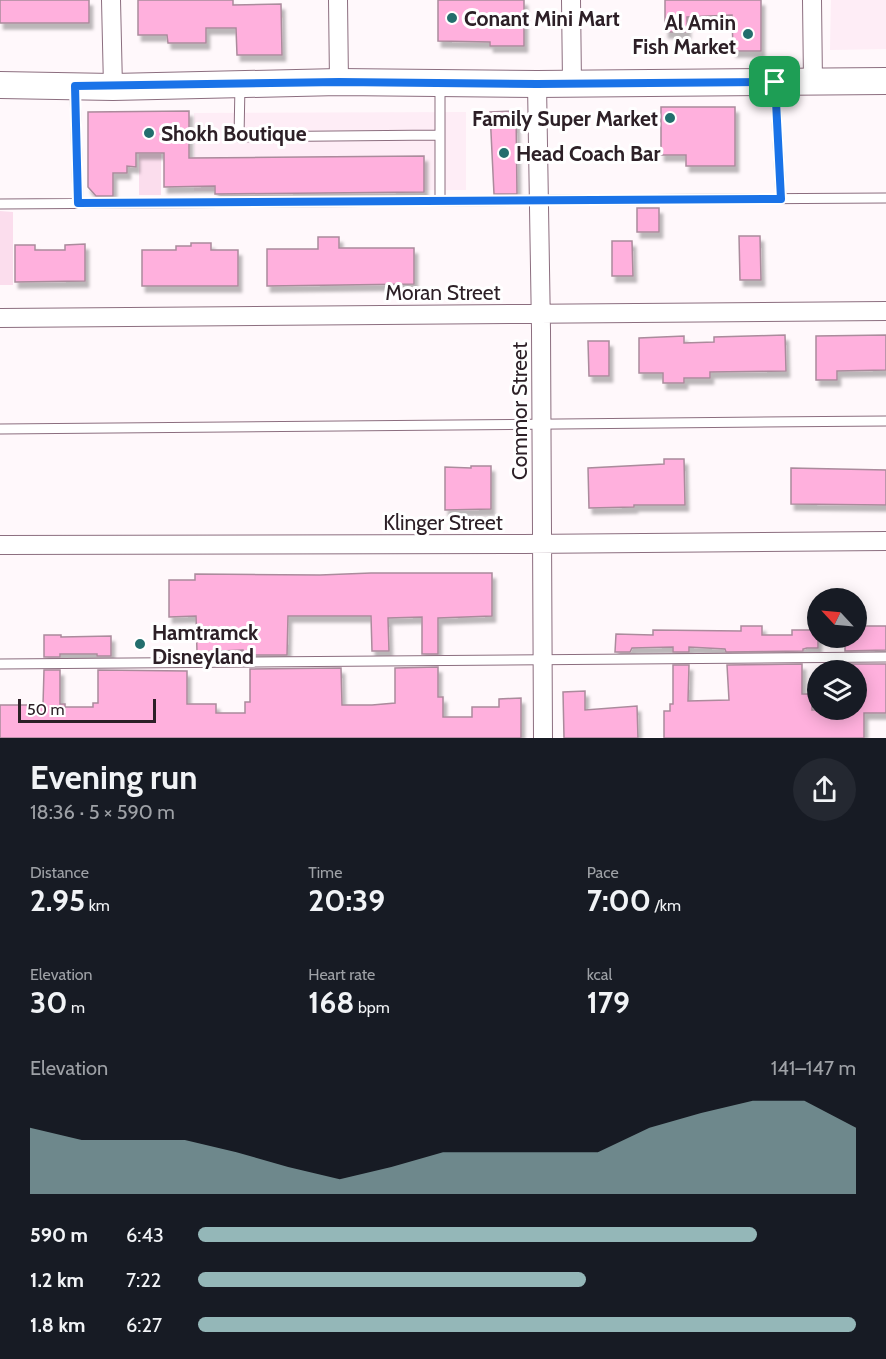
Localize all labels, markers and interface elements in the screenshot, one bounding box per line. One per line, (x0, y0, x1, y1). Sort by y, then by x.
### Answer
place label: Conant Mini Mart (464, 6, 620, 31)
place label: Al Amin Fish Market (632, 10, 736, 59)
marker: Conant Mini Mart (445, 11, 459, 25)
marker: Al Amin Fish Market (741, 27, 755, 41)
pin (749, 56, 800, 107)
icon: arrive (758, 65, 791, 98)
place label: Family Super Market (472, 106, 658, 131)
marker: Family Super Market (663, 111, 677, 125)
place label: Shokh Boutique (161, 121, 307, 146)
marker: Shokh Boutique (142, 126, 156, 140)
place label: Head Coach Bar (516, 141, 660, 166)
marker: Head Coach Bar (497, 146, 511, 160)
street label: Moran Street (385, 280, 501, 305)
street label: Commor Street (507, 342, 532, 480)
street label: Klinger Street (383, 510, 503, 535)
north arrow (807, 588, 867, 648)
map controls (807, 588, 867, 720)
place label: Hamtramck Disneyland (152, 620, 259, 669)
marker: Hamtramck Disneyland (133, 637, 147, 651)
button: layers (807, 660, 867, 720)
scale bar (18, 696, 156, 724)
text: 50 m (27, 700, 64, 719)
text: Evening run (30, 757, 197, 797)
button: share (793, 758, 856, 821)
text: 18:36 · 5 × 590 m (30, 800, 175, 824)
text: Distance (30, 863, 89, 882)
text: Time (308, 863, 342, 882)
text: Pace (587, 863, 619, 882)
text: 2.95 (30, 882, 85, 919)
text: 20:39 (308, 882, 385, 919)
text: 7:00 (587, 882, 651, 919)
text: km (85, 896, 110, 915)
text: /km (651, 896, 681, 915)
text: Elevation (30, 965, 93, 984)
text: Heart rate (308, 965, 375, 984)
text: kcal (587, 965, 612, 984)
text: 30 (30, 984, 67, 1021)
text: 168 (308, 984, 354, 1021)
text: 179 (587, 984, 630, 1021)
text: m (67, 998, 85, 1017)
text: bpm (354, 998, 390, 1017)
text: Elevation (30, 1056, 108, 1080)
text: 141–147 m (771, 1056, 856, 1080)
text: 590 m (30, 1223, 88, 1247)
text: 6:43 (126, 1223, 164, 1247)
text: 1.2 km (30, 1268, 84, 1292)
text: 7:22 (126, 1268, 161, 1292)
text: 1.8 km (30, 1313, 85, 1337)
text: 6:27 (126, 1313, 162, 1337)

